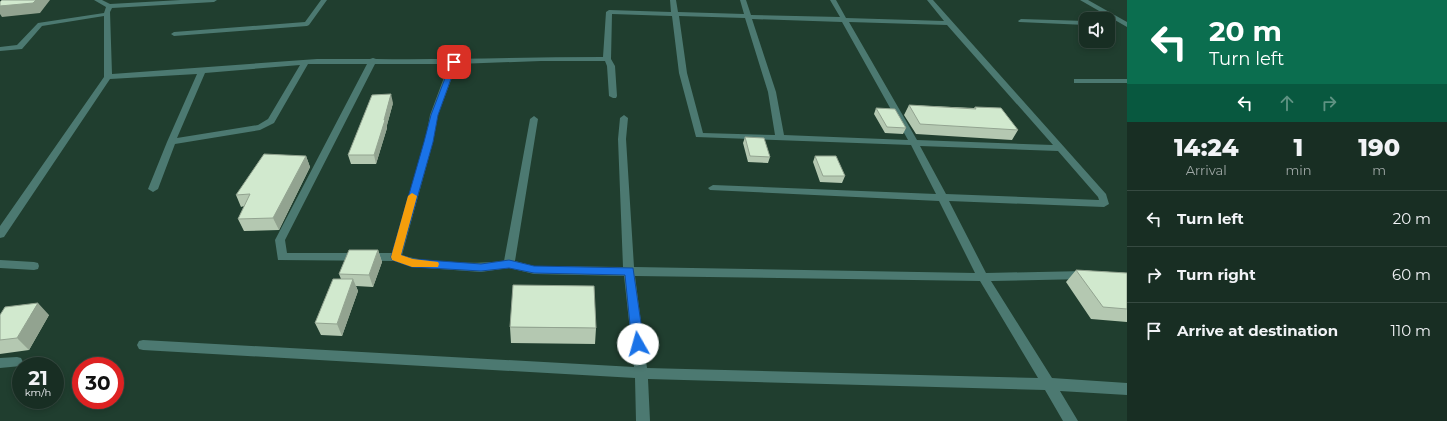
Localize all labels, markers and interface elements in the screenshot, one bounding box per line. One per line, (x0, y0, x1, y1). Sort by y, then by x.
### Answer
map controls (1079, 12, 1115, 48)
button: sound (1079, 12, 1115, 48)
text: 20 m (1209, 14, 1282, 48)
icon: left (1143, 16, 1195, 68)
pin (437, 45, 471, 79)
text: Turn left (1209, 48, 1284, 70)
icon: arrive (443, 51, 465, 73)
icon: left (1234, 92, 1256, 114)
icon: ahead (1276, 92, 1298, 114)
icon: right (1318, 92, 1340, 114)
text: 14:24 (1174, 133, 1238, 162)
text: 1 (1294, 133, 1303, 162)
text: 190 (1358, 133, 1400, 162)
text: Arrival (1186, 162, 1227, 178)
text: min (1285, 162, 1311, 178)
text: m (1372, 162, 1386, 178)
icon: left (1143, 208, 1165, 230)
text: Turn left (1177, 209, 1244, 228)
text: 20 m (1393, 209, 1431, 228)
icon: right (1143, 264, 1165, 286)
text: Turn right (1177, 265, 1256, 284)
text: 60 m (1392, 265, 1431, 284)
icon: arrive (1143, 320, 1165, 342)
text: Arrive at destination (1177, 321, 1338, 340)
text: 110 m (1390, 321, 1431, 340)
position arrow (617, 323, 659, 365)
speed limit sign: 30 (72, 357, 124, 409)
text: 21 (28, 366, 48, 390)
text: km/h (25, 386, 51, 399)

